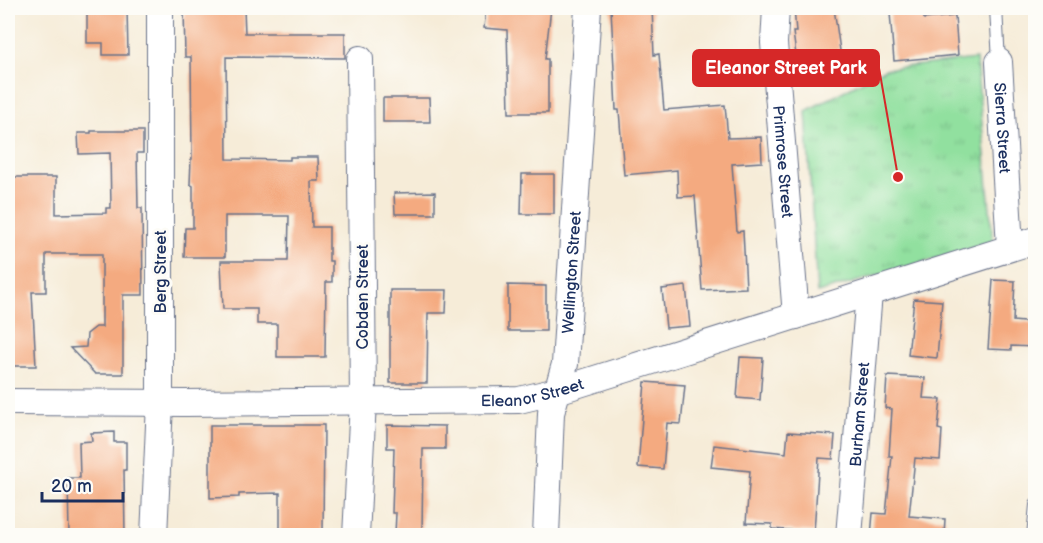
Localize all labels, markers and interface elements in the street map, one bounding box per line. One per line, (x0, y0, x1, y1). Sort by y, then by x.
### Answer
callout: Eleanor Street Park (693, 50, 879, 86)
text: Eleanor Street Park (705, 58, 868, 79)
street label: Sierra Street (989, 82, 1014, 174)
street label: Primrose Street (768, 105, 796, 219)
street label: Wellington Street (559, 210, 586, 334)
street label: Berg Street (152, 230, 171, 314)
street label: Cobden Street (354, 244, 373, 350)
street label: Burham Street (847, 361, 874, 468)
street label: Eleanor Street (481, 375, 586, 411)
scale bar (42, 465, 123, 503)
text: 20 m (51, 476, 92, 497)

